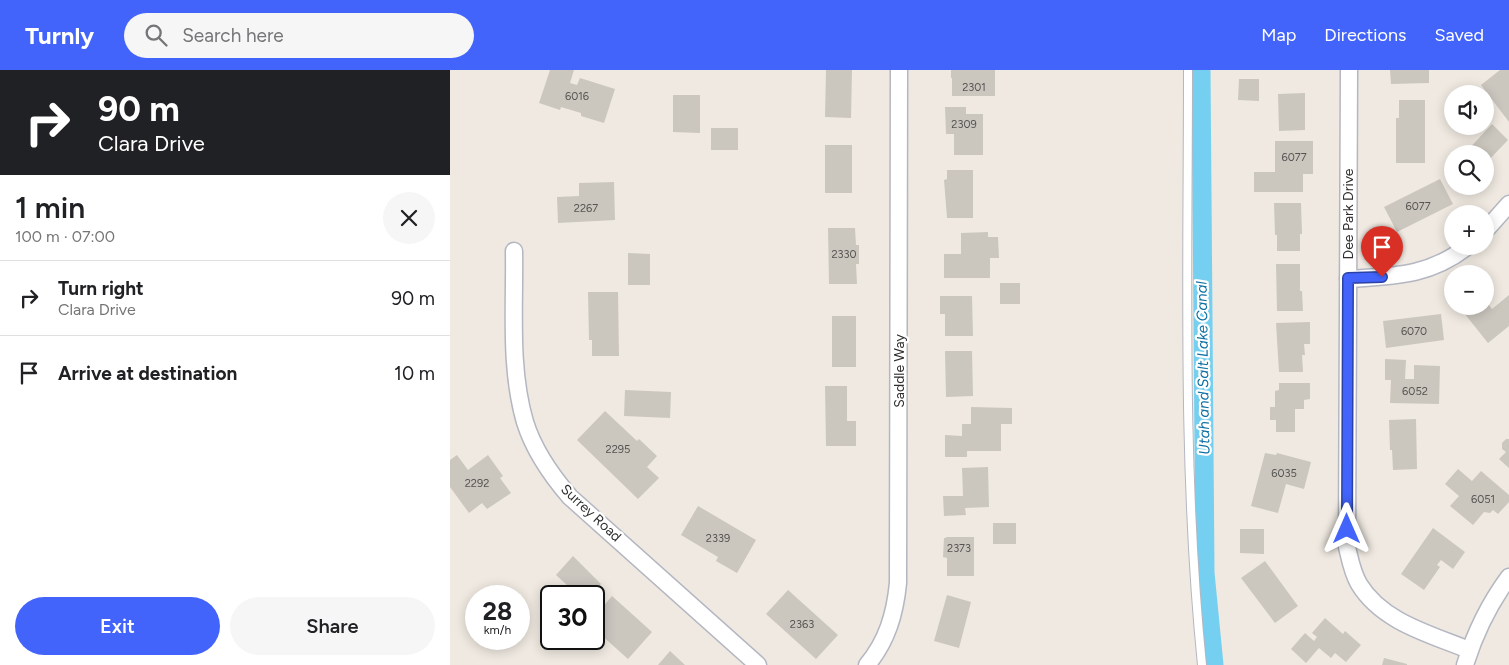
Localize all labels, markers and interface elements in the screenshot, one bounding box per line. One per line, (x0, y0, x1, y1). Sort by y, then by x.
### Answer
search box (124, 13, 474, 58)
text: Turnly (25, 21, 94, 50)
icon: search (142, 21, 170, 49)
text: Search here (182, 24, 284, 47)
text: Map (1261, 24, 1296, 46)
text: Directions (1324, 24, 1406, 46)
text: Saved (1434, 24, 1484, 46)
house number: 2301 (962, 81, 986, 94)
map controls (1444, 85, 1494, 315)
button: sound (1444, 85, 1494, 135)
text: 90 m (98, 88, 180, 130)
icon: right (15, 90, 80, 155)
house number: 6016 (565, 90, 589, 103)
house number: 2309 (951, 118, 977, 131)
text: Clara Drive (98, 130, 205, 157)
button: search (1444, 145, 1494, 195)
house number: 6077 (1281, 151, 1307, 164)
street label: Dee Park Drive (1340, 168, 1357, 259)
text: 1 min (15, 189, 85, 226)
button: close (383, 192, 435, 244)
house number: 6077 (1405, 200, 1431, 213)
house number: 2267 (574, 202, 598, 215)
button: + (1444, 205, 1494, 255)
pin (1361, 226, 1403, 277)
text: 100 m · 07:00 (15, 227, 115, 246)
icon: arrive (1368, 233, 1396, 261)
house number: 2330 (831, 248, 857, 261)
button: − (1444, 265, 1494, 315)
text: Turn right (58, 277, 144, 300)
water label: Utah and Salt Lake Canal (1192, 280, 1214, 455)
icon: right (15, 284, 43, 312)
text: 90 m (391, 287, 435, 310)
text: Clara Drive (58, 300, 136, 319)
house number: 6070 (1401, 325, 1427, 338)
street label: Saddle Way (891, 334, 908, 408)
icon: arrive (15, 359, 43, 387)
text: Arrive at destination (58, 362, 237, 385)
text: 10 m (394, 362, 435, 385)
house number: 6052 (1402, 385, 1428, 398)
house number: 2295 (606, 443, 630, 456)
house number: 6035 (1271, 467, 1297, 480)
house number: 2292 (465, 477, 489, 490)
street label: Surrey Road (557, 481, 625, 545)
house number: 6051 (1471, 493, 1495, 506)
position arrow (1320, 502, 1372, 554)
house number: 2339 (706, 532, 730, 545)
house number: 2373 (947, 542, 971, 555)
speed limit sign: 30 (540, 585, 605, 650)
text: 28 (483, 596, 512, 626)
button: Exit (15, 597, 220, 655)
button: Share (230, 597, 435, 655)
house number: 2363 (790, 618, 814, 631)
text: km/h (484, 623, 511, 637)

